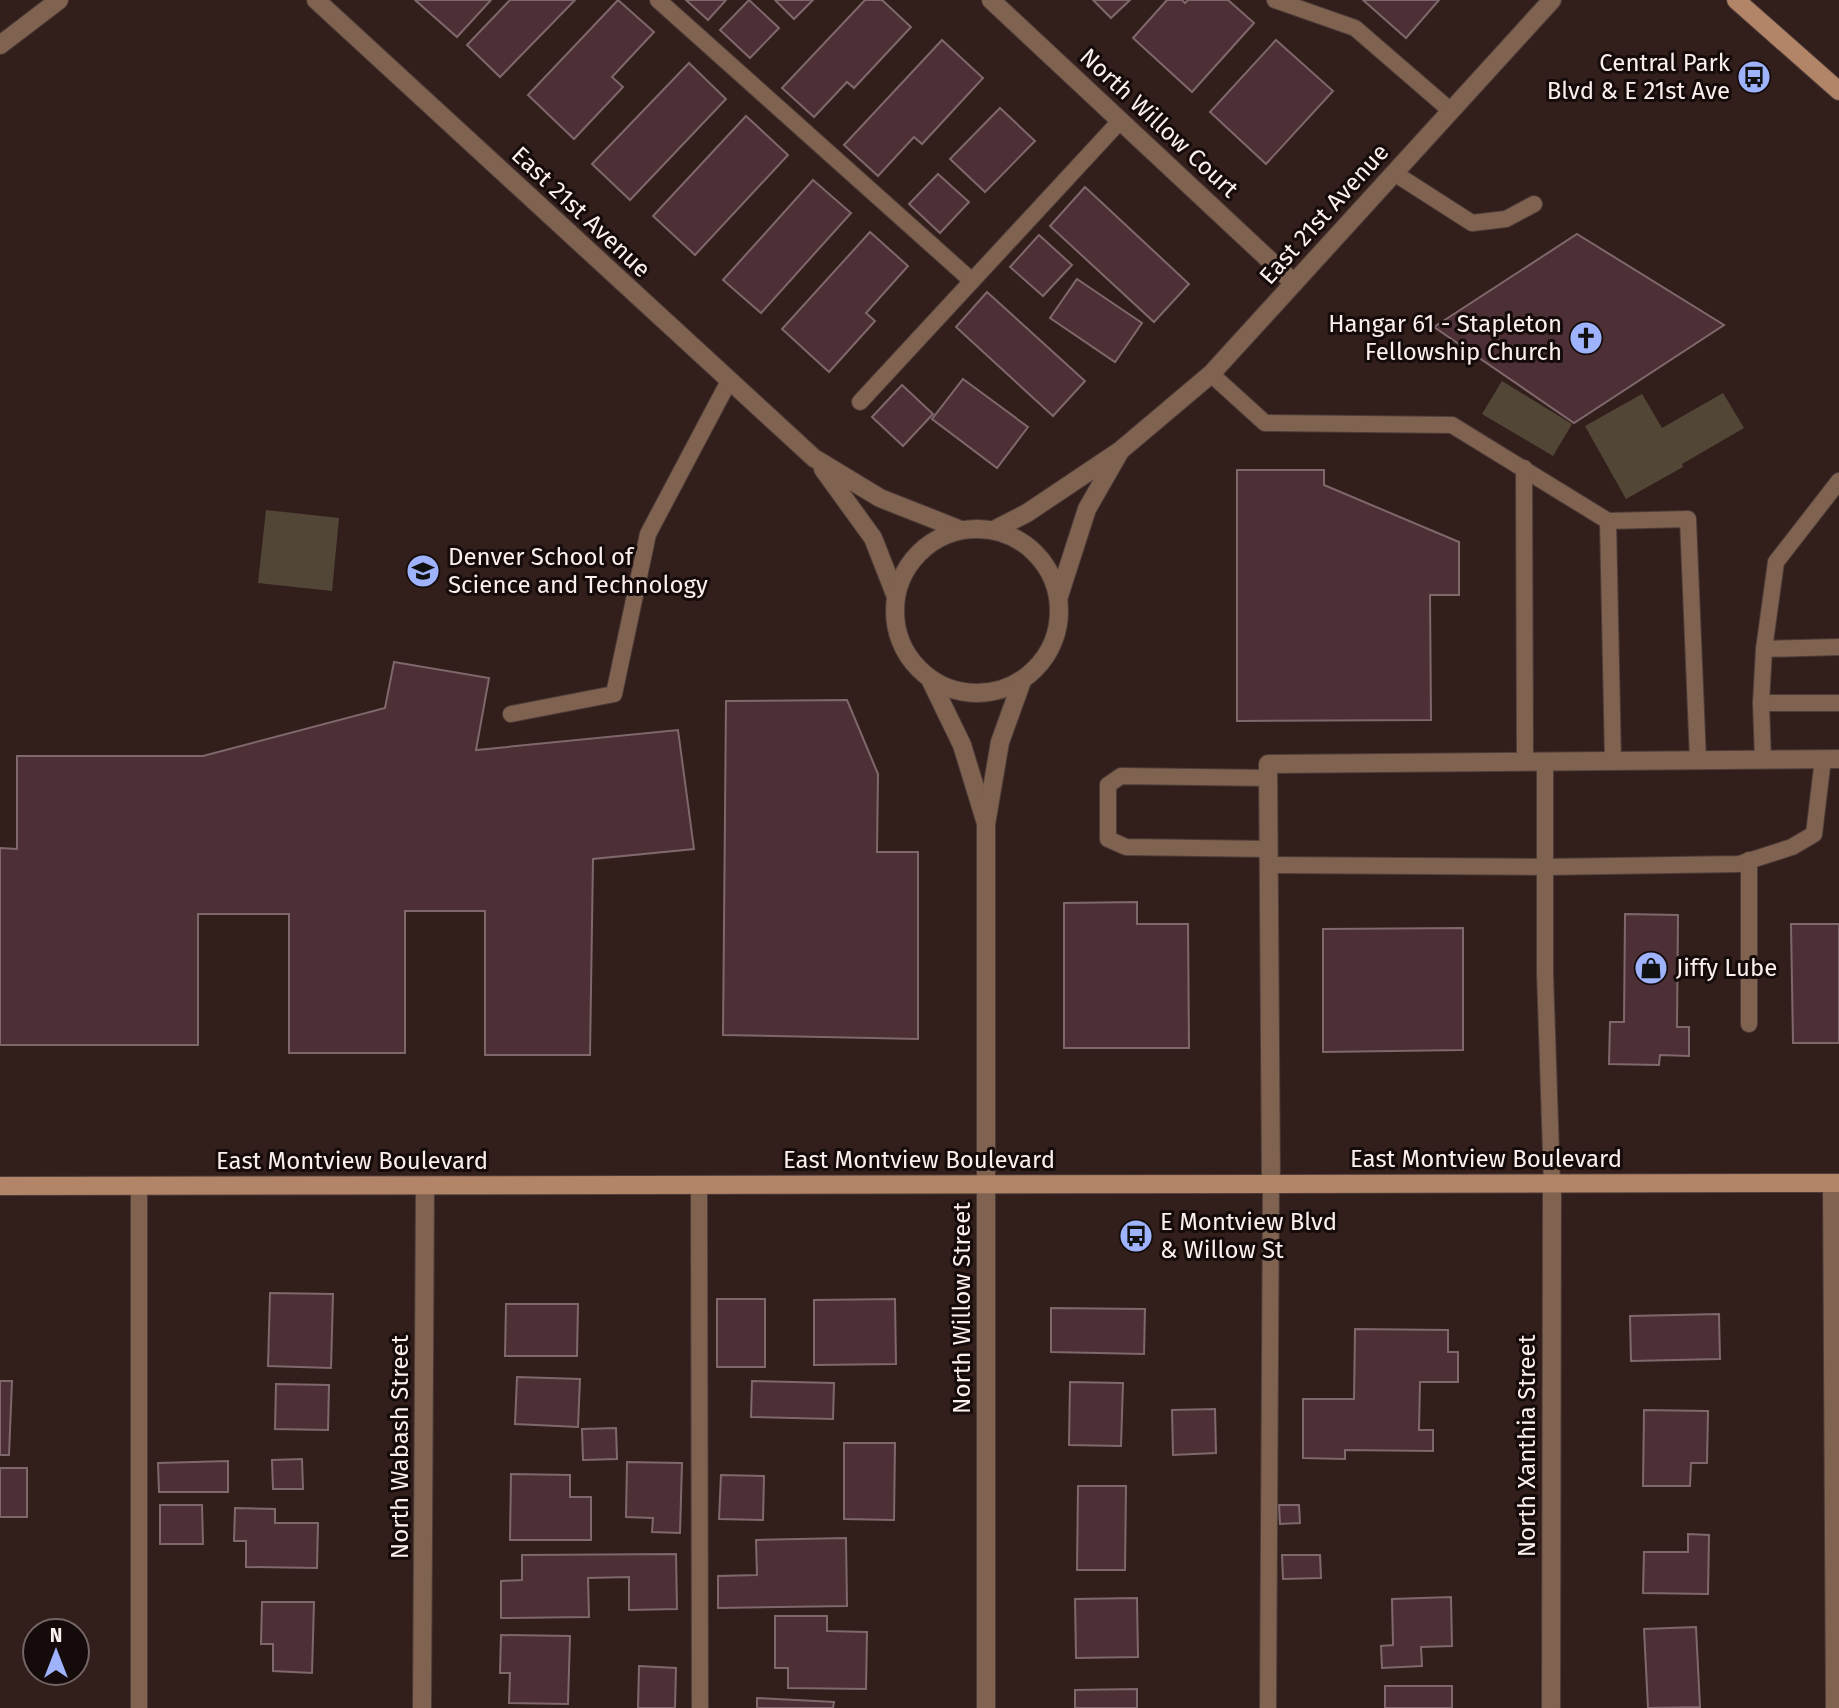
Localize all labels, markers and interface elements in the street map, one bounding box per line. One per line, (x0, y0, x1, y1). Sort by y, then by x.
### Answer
street label: North Willow Court (1074, 43, 1244, 204)
place label: Central Park Blvd & E 21st Ave (1547, 49, 1731, 105)
bus stop icon: Central Park Blvd & E 21st Ave (1735, 58, 1773, 96)
street label: East 21st Avenue (1254, 138, 1394, 290)
street label: East 21st Avenue (506, 141, 656, 283)
place label: Hangar 61 - Stapleton Fellowship Church (1328, 310, 1562, 366)
church icon: Hangar 61 - Stapleton Fellowship Church (1567, 319, 1605, 357)
place label: Denver School of Science and Technology (448, 543, 708, 599)
school or university icon: Denver School of Science and Technology (404, 552, 442, 590)
shop icon: Jiffy Lube (1632, 949, 1670, 987)
place label: Jiffy Lube (1676, 954, 1777, 982)
street label: East Montview Boulevard (1350, 1145, 1622, 1173)
street label: East Montview Boulevard (783, 1146, 1055, 1174)
street label: East Montview Boulevard (216, 1147, 488, 1175)
street label: North Willow Street (948, 1202, 976, 1414)
place label: E Montview Blvd & Willow St (1160, 1208, 1337, 1264)
bus stop icon: E Montview Blvd & Willow St (1117, 1217, 1155, 1255)
street label: North Wabash Street (386, 1334, 414, 1559)
street label: North Xanthia Street (1513, 1334, 1541, 1557)
north arrow (21, 1617, 91, 1687)
text: N (50, 1624, 62, 1647)

